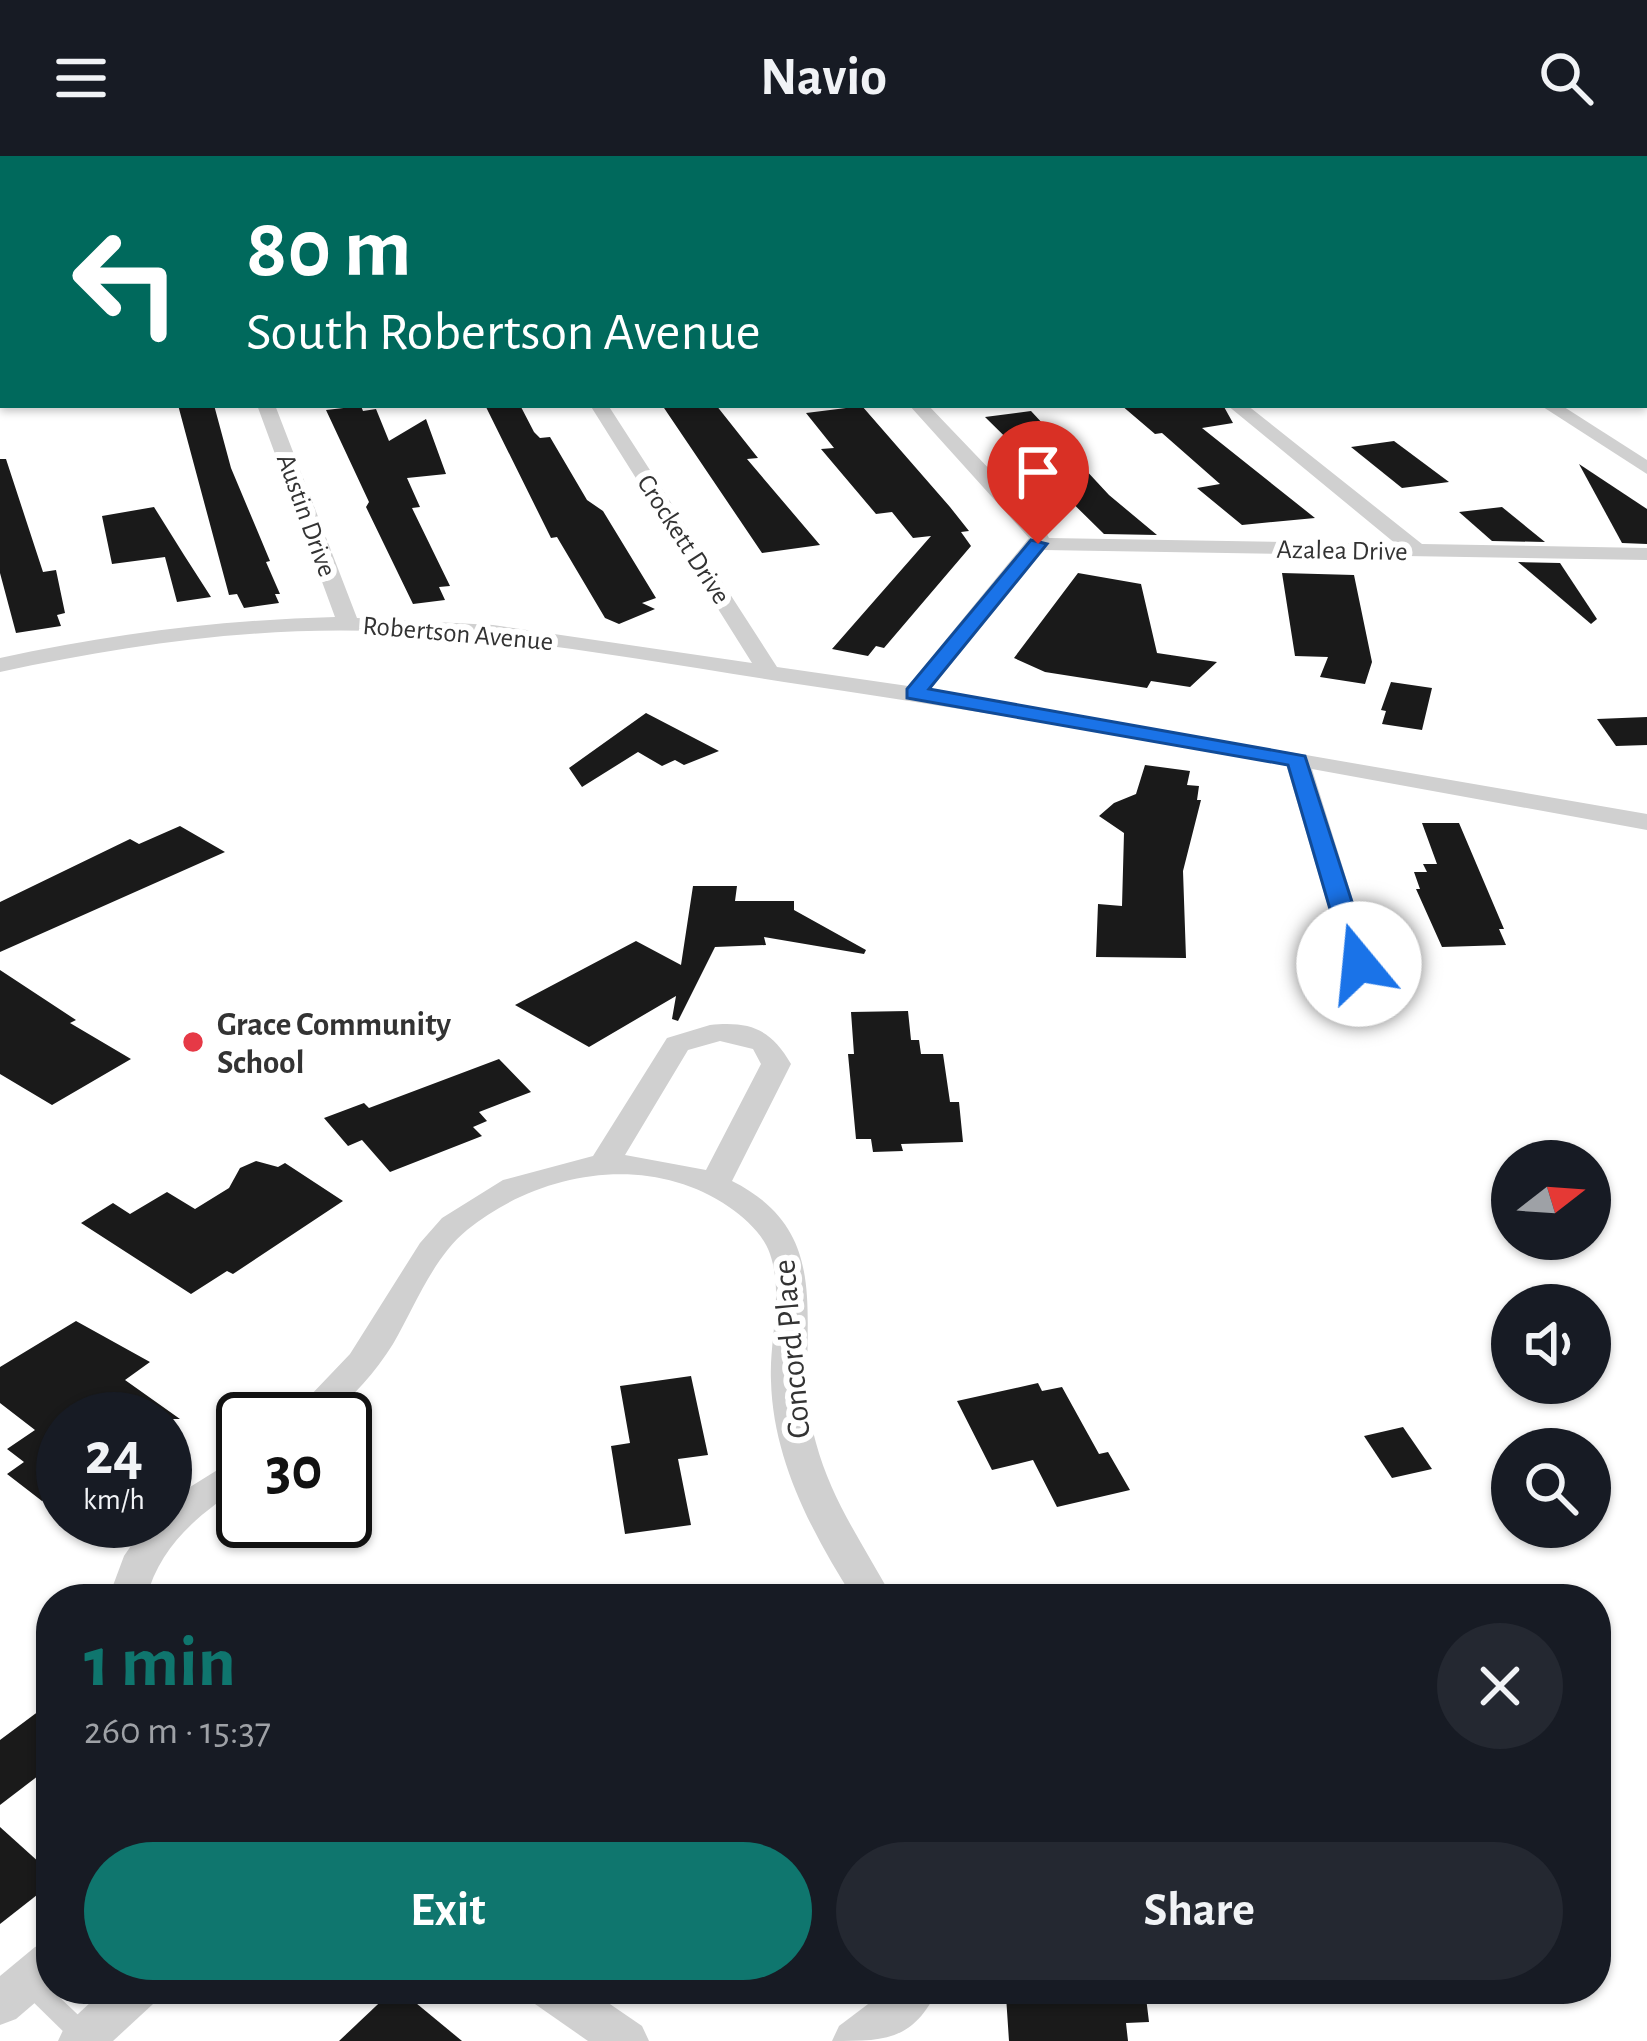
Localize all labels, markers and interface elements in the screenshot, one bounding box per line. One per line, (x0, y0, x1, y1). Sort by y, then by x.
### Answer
icon: menu (48, 45, 114, 111)
icon: search (1533, 45, 1599, 111)
text: Navio (760, 51, 887, 105)
icon: left (48, 204, 204, 360)
text: 80 m (246, 208, 412, 292)
text: South Robertson Avenue (246, 306, 761, 360)
pin (987, 421, 1089, 544)
icon: arrive (1005, 439, 1071, 505)
street label: Austin Drive (272, 450, 341, 580)
street label: Crockett Drive (632, 470, 735, 609)
street label: Azalea Drive (1276, 536, 1408, 565)
street label: Robertson Avenue (362, 612, 554, 655)
position arrow (1296, 901, 1422, 1027)
place label: Grace Community School (217, 1009, 451, 1080)
marker: Grace Community School (180, 1029, 206, 1055)
north arrow (1491, 1140, 1611, 1260)
map controls (1491, 1140, 1611, 1548)
street label: Concord Place (768, 1258, 817, 1440)
button: sound (1491, 1284, 1611, 1404)
speed limit sign: 30 (216, 1392, 372, 1548)
text: 24 (85, 1425, 143, 1485)
button: search (1491, 1428, 1611, 1548)
text: km/h (83, 1485, 145, 1515)
button: close (1437, 1623, 1563, 1749)
text: 1 min (84, 1627, 236, 1699)
text: 260 m · 15:37 (84, 1712, 271, 1751)
button: Exit (84, 1842, 812, 1980)
button: Share (836, 1842, 1563, 1980)

